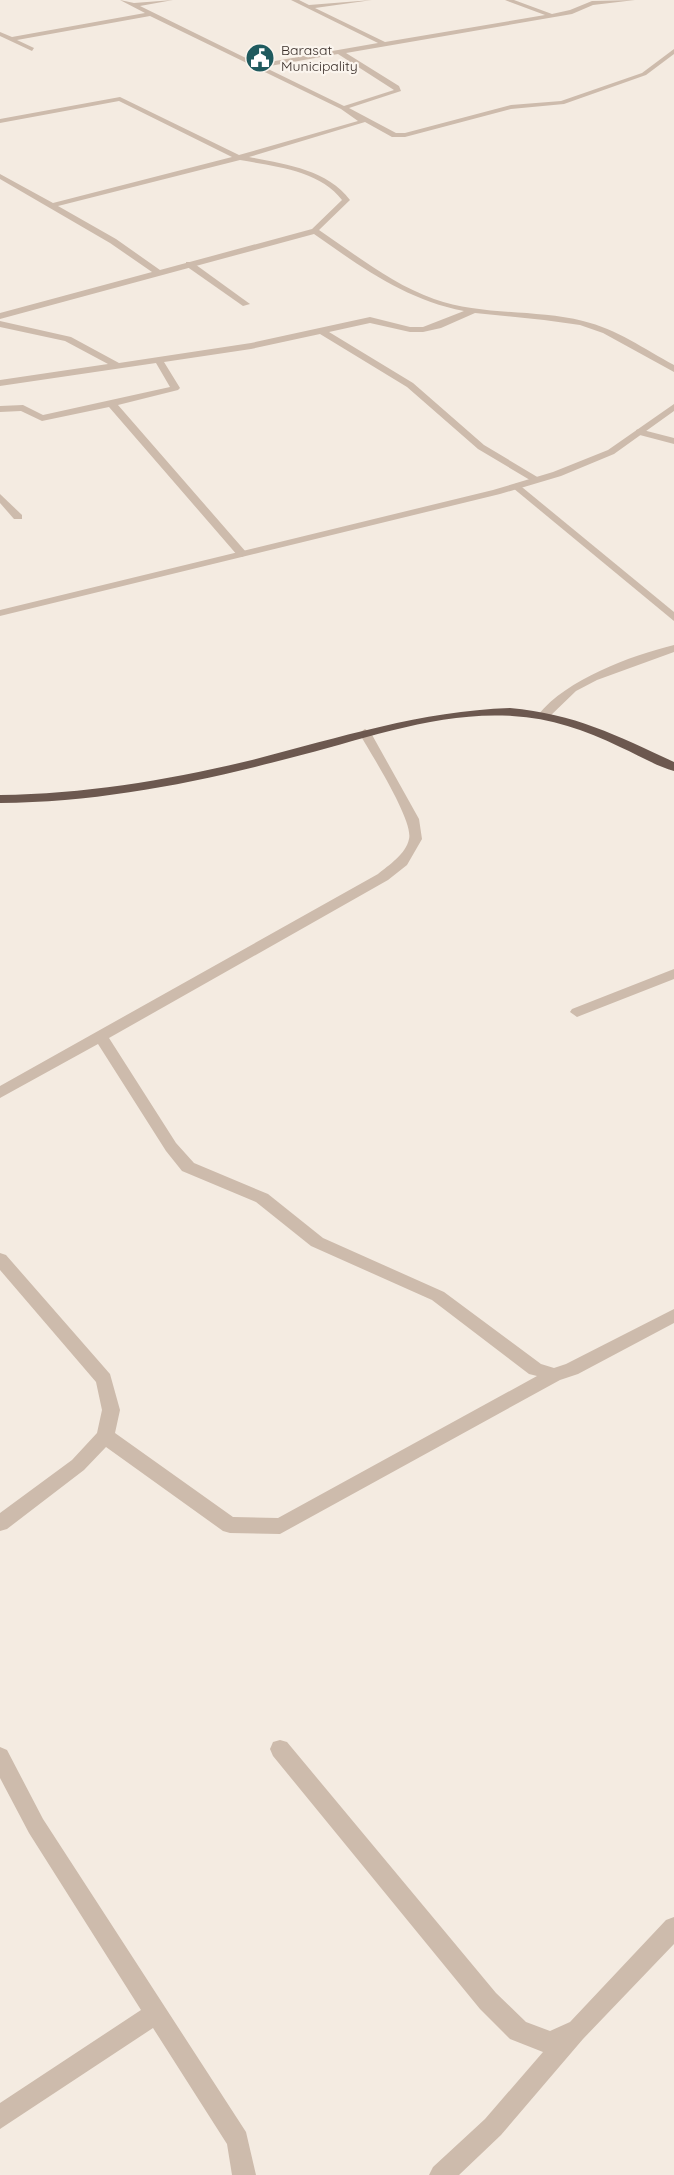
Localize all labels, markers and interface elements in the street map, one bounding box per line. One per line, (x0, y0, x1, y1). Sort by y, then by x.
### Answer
place label: Barasat Municipality (281, 41, 358, 75)
public building icon: Barasat Municipality (244, 42, 276, 74)

